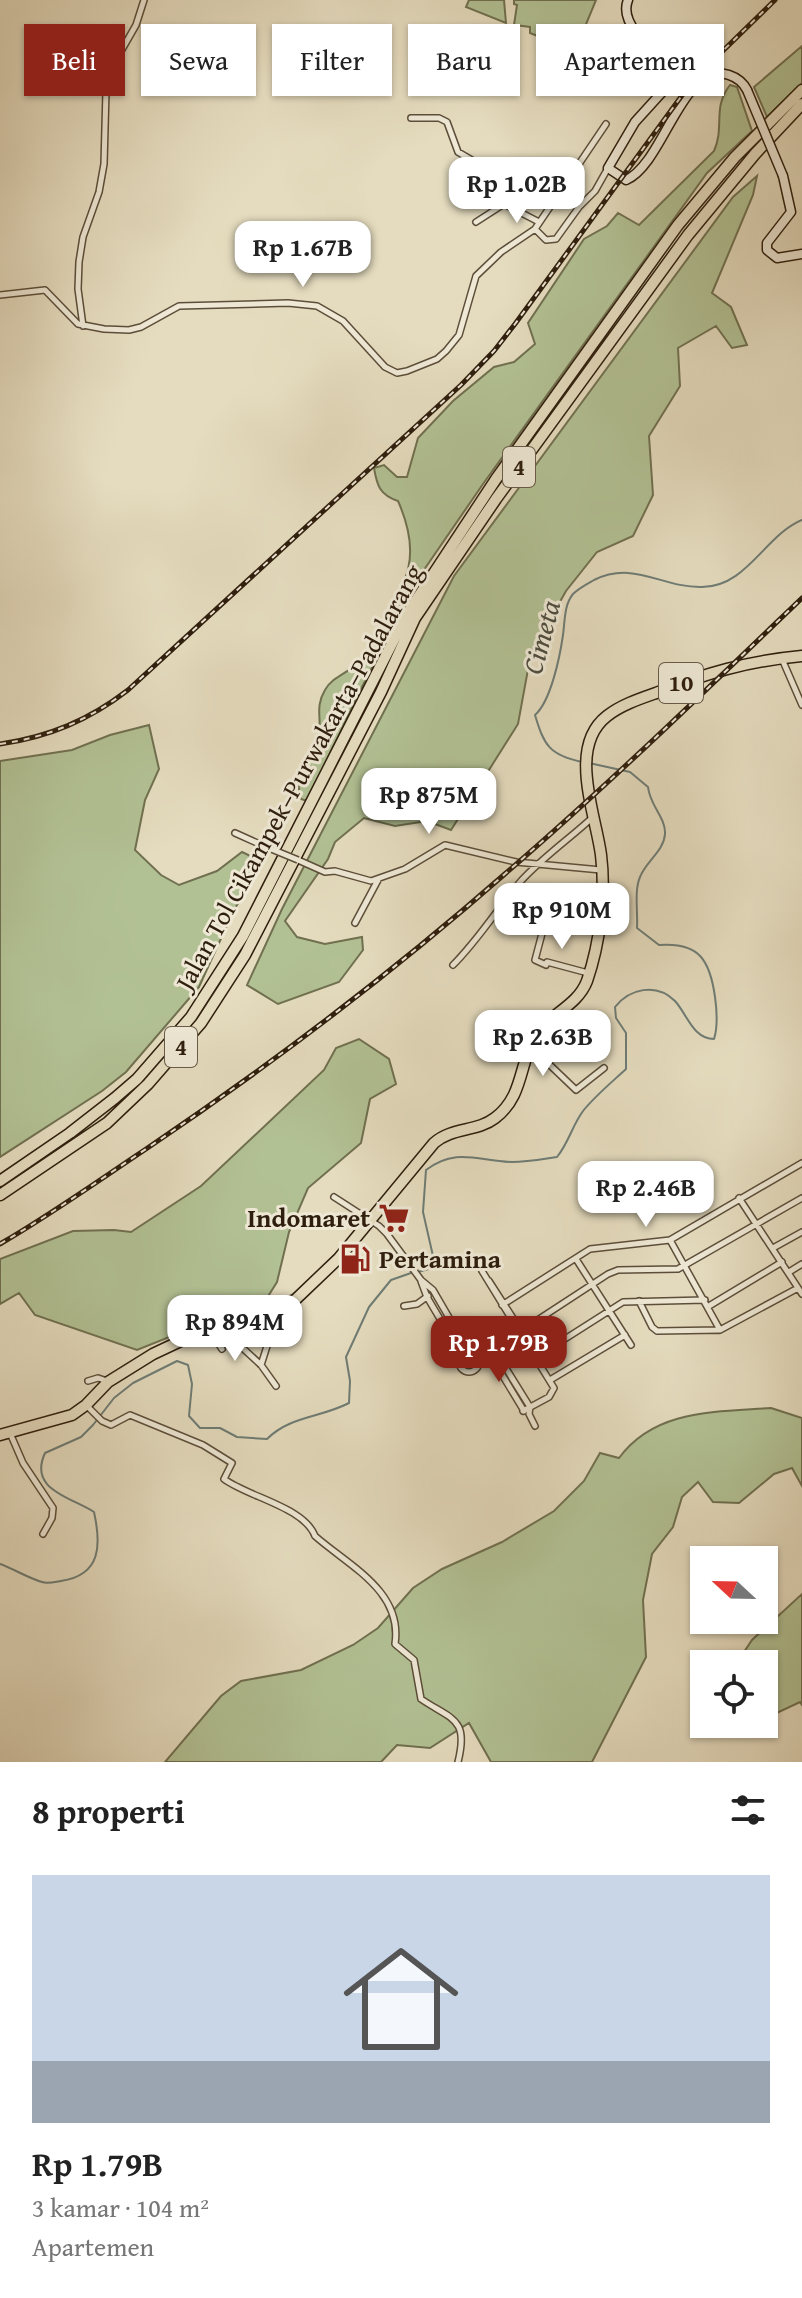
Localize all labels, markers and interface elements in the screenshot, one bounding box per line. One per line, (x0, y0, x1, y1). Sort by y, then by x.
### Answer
chip: Beli (24, 24, 125, 96)
chip: Sewa (141, 24, 256, 96)
chip: Filter (272, 24, 392, 96)
chip: Baru (408, 24, 520, 96)
chip: Apartemen (536, 24, 724, 96)
pin: Rp 1.02B (434, 157, 600, 225)
text: Rp 1.02B (467, 163, 567, 202)
pin: Rp 1.67B (220, 221, 386, 289)
text: Rp 1.67B (253, 227, 353, 266)
road number: 4 (503, 447, 535, 487)
street label: Jalan Tol Cikampek–Purwakarta–Padalarang (163, 557, 432, 999)
water label: Cimeta (511, 595, 570, 678)
road number: 10 (659, 663, 703, 703)
pin: Rp 875M (355, 768, 503, 836)
text: Rp 875M (379, 774, 479, 813)
pin: Rp 910M (488, 883, 636, 951)
text: Rp 910M (512, 889, 612, 928)
pin: Rp 2.63B (460, 1010, 626, 1078)
text: Rp 2.63B (493, 1016, 593, 1055)
road number: 4 (165, 1027, 197, 1067)
pin: Rp 2.46B (563, 1161, 729, 1229)
text: Rp 2.46B (596, 1167, 696, 1206)
place label: Indomaret (247, 1198, 370, 1237)
supermarket icon: Indomaret (377, 1201, 411, 1235)
place label: Pertamina (379, 1239, 502, 1278)
fuel station icon: Pertamina (338, 1242, 372, 1276)
pin: Rp 894M (161, 1295, 309, 1363)
text: Rp 894M (185, 1301, 285, 1340)
pin: Rp 1.79B (416, 1316, 582, 1384)
text: Rp 1.79B (449, 1322, 549, 1361)
north arrow (690, 1546, 778, 1634)
map controls (690, 1546, 778, 1738)
button: locate (690, 1650, 778, 1738)
text: 8 properti (32, 1786, 185, 1835)
icon: filters (726, 1788, 770, 1832)
icon: home (329, 1927, 473, 2071)
text: Rp 1.79B (32, 2139, 163, 2188)
text: 3 kamar · 104 m² (32, 2188, 209, 2227)
text: Apartemen (32, 2227, 154, 2266)

